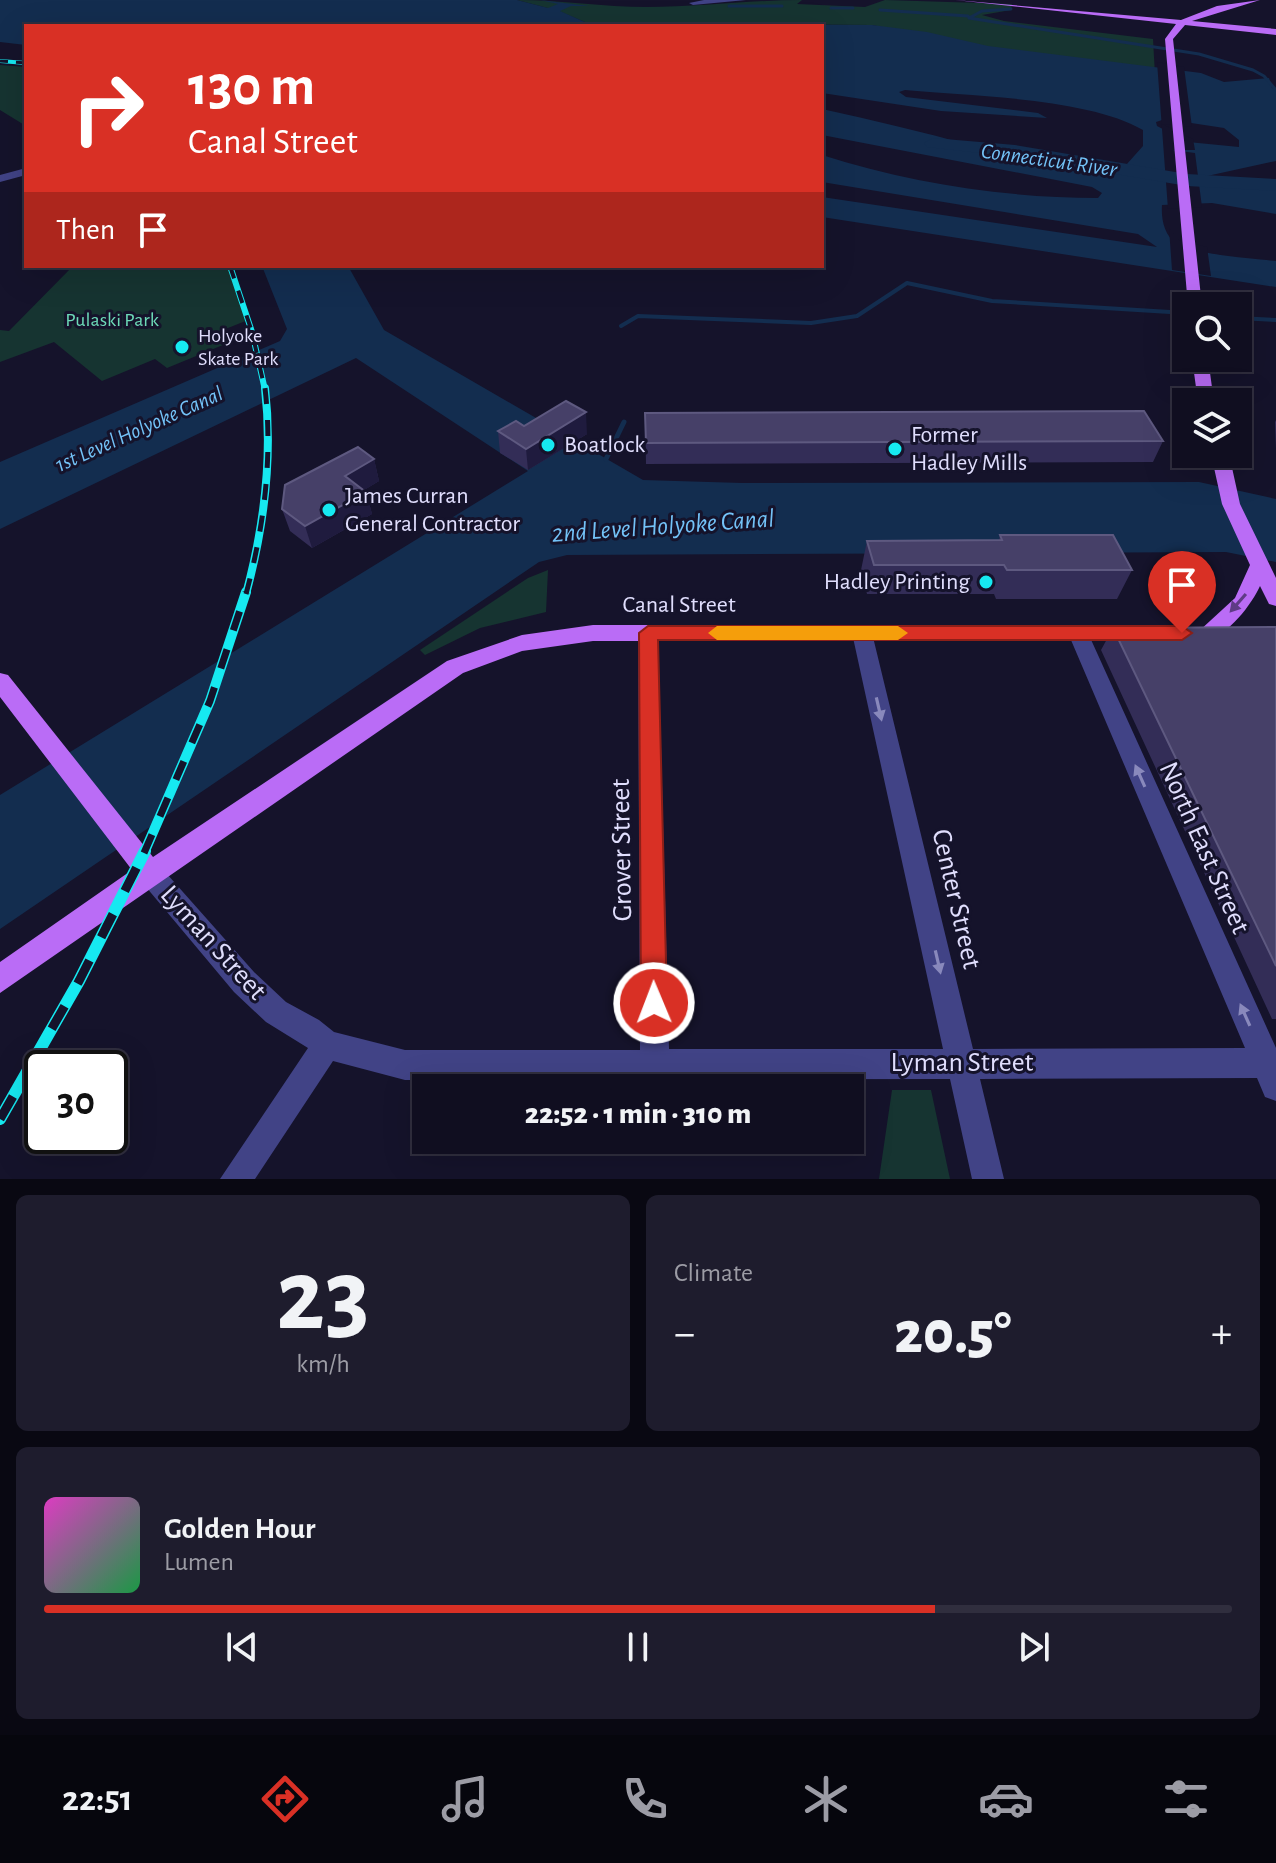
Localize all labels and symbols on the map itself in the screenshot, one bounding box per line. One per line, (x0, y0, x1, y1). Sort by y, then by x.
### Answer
water label: Connecticut River (980, 140, 1119, 181)
park label: Pulaski Park (65, 310, 159, 330)
place label: Holyoke Skate Park (198, 326, 278, 369)
marker: Holyoke Skate Park (173, 338, 191, 356)
water label: 1st Level Holyoke Canal (52, 382, 226, 476)
place label: Former Hadley Mills (911, 423, 1027, 475)
place label: Boatlock (564, 433, 645, 457)
marker: Boatlock (539, 436, 557, 454)
marker: Former Hadley Mills (886, 440, 904, 458)
place label: James Curran General Contractor (345, 484, 520, 536)
marker: James Curran General Contractor (320, 501, 338, 519)
water label: 2nd Level Holyoke Canal (551, 505, 775, 547)
pin (1148, 551, 1216, 633)
place label: Hadley Printing (824, 570, 970, 594)
marker: Hadley Printing (977, 573, 995, 591)
street label: Canal Street (622, 593, 736, 617)
one-way arrow (1229, 593, 1247, 613)
one-way arrow (873, 696, 886, 721)
street label: North East Street (1154, 758, 1254, 938)
one-way arrow (1134, 765, 1147, 788)
street label: Grover Street (607, 778, 637, 922)
street label: Center Street (926, 826, 986, 972)
street label: Lyman Street (155, 881, 271, 1006)
one-way arrow (932, 950, 944, 975)
position arrow (612, 961, 696, 1045)
one-way arrow (1238, 1003, 1252, 1026)
street label: Lyman Street (891, 1049, 1034, 1077)
speed limit sign: 30 (24, 1050, 128, 1154)

